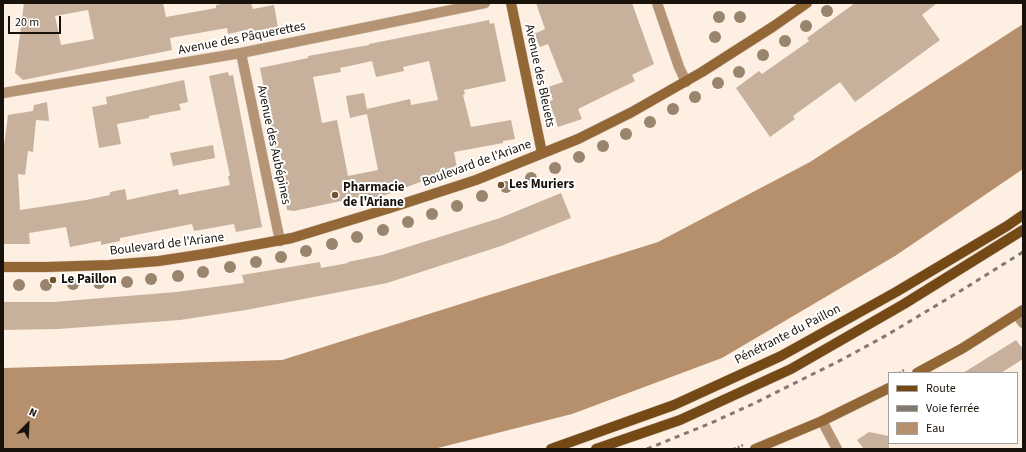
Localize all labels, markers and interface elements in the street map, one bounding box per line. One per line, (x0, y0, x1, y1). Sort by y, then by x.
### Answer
scale bar (10, 8, 63, 34)
text: 20 m (15, 14, 39, 31)
street label: Avenue des Pâquerettes (177, 19, 307, 59)
street label: Avenue des Bleuets (520, 23, 558, 129)
street label: Avenue des Aubépines (253, 84, 293, 206)
street label: Boulevard de l'Ariane (420, 137, 534, 191)
place label: Les Muriers (509, 177, 574, 193)
place label: Pharmacie de l'Ariane (343, 180, 405, 211)
marker: Les Muriers (496, 180, 506, 190)
marker: Pharmacie de l'Ariane (330, 190, 340, 200)
street label: Boulevard de l'Ariane (109, 230, 225, 260)
place label: Le Paillon (61, 272, 117, 288)
marker: Le Paillon (48, 275, 58, 285)
street label: Pénétrante du Paillon (732, 302, 844, 368)
legend (888, 372, 1018, 444)
text: Route (926, 380, 956, 397)
text: Voie ferrée (926, 400, 979, 417)
north arrow (8, 404, 48, 444)
text: N (27, 404, 39, 421)
text: Eau (926, 420, 945, 437)

